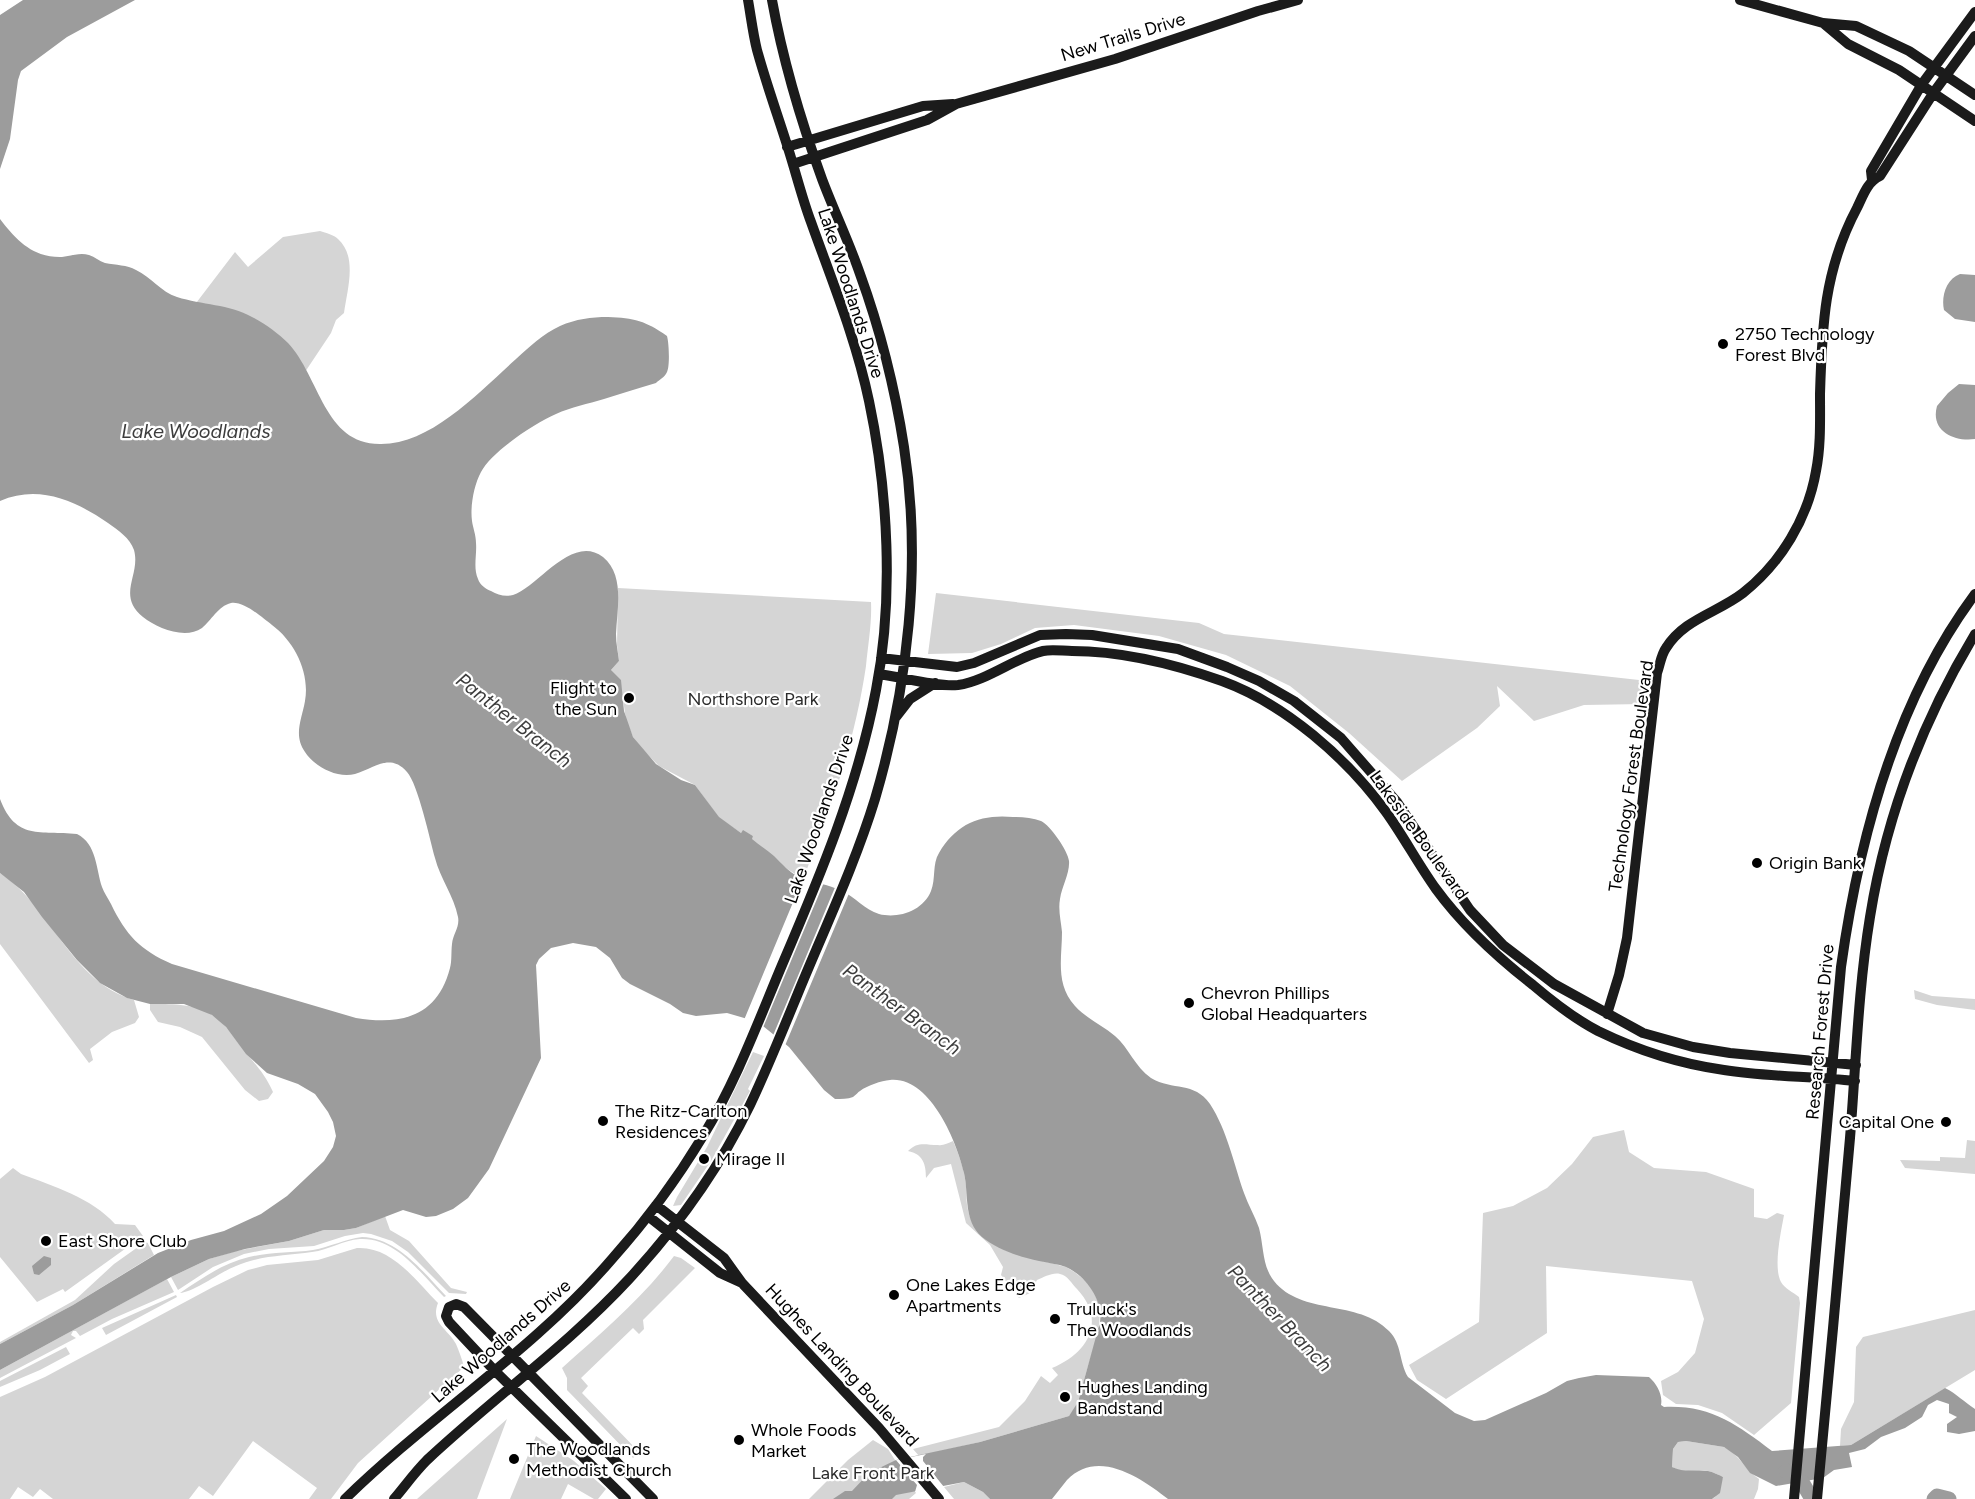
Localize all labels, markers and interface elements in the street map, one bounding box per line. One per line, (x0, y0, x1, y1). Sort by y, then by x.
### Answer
street label: New Trails Drive (1058, 8, 1188, 66)
street label: Lake Woodlands Drive (813, 205, 889, 381)
place label: 2750 Technology Forest Blvd (1735, 323, 1875, 366)
marker: 2750 Technology Forest Blvd (1716, 337, 1730, 351)
water label: Lake Woodlands (121, 419, 271, 443)
street label: Technology Forest Boulevard (1604, 659, 1658, 893)
water label: Panther Branch (452, 668, 576, 772)
place label: Flight to the Sun (550, 677, 617, 720)
park label: Northshore Park (688, 688, 819, 710)
marker: Flight to the Sun (622, 691, 636, 705)
street label: Lake Woodlands Drive (780, 731, 858, 907)
street label: Lakeside Boulevard (1365, 766, 1473, 904)
place label: Origin Bank (1769, 852, 1862, 874)
marker: Origin Bank (1750, 856, 1764, 870)
street label: Research Forest Drive (1801, 943, 1839, 1121)
water label: Panther Branch (838, 958, 966, 1060)
place label: Chevron Phillips Global Headquarters (1201, 982, 1367, 1025)
marker: Chevron Phillips Global Headquarters (1182, 996, 1196, 1010)
place label: The Ritz-Carlton Residences (615, 1100, 747, 1143)
place label: Capital One (1839, 1111, 1934, 1133)
marker: The Ritz-Carlton Residences (596, 1114, 610, 1128)
marker: Capital One (1939, 1115, 1953, 1129)
place label: Mirage II (716, 1148, 785, 1170)
marker: Mirage II (697, 1152, 711, 1166)
place label: East Shore Club (58, 1230, 187, 1252)
marker: East Shore Club (39, 1234, 53, 1248)
water label: Panther Branch (1223, 1259, 1337, 1377)
street label: Lake Woodlands Drive (427, 1274, 575, 1408)
place label: One Lakes Edge Apartments (906, 1274, 1036, 1317)
street label: Hughes Landing Boulevard (761, 1279, 923, 1451)
marker: One Lakes Edge Apartments (887, 1288, 901, 1302)
place label: Truluck's The Woodlands (1067, 1298, 1191, 1341)
marker: Truluck's The Woodlands (1048, 1312, 1062, 1326)
place label: Hughes Landing Bandstand (1077, 1376, 1208, 1419)
marker: Hughes Landing Bandstand (1058, 1390, 1072, 1404)
place label: Whole Foods Market (751, 1419, 856, 1462)
marker: Whole Foods Market (732, 1433, 746, 1447)
place label: The Woodlands Methodist Church (526, 1438, 672, 1481)
marker: The Woodlands Methodist Church (507, 1452, 521, 1466)
park label: Lake Front Park (812, 1462, 935, 1484)

